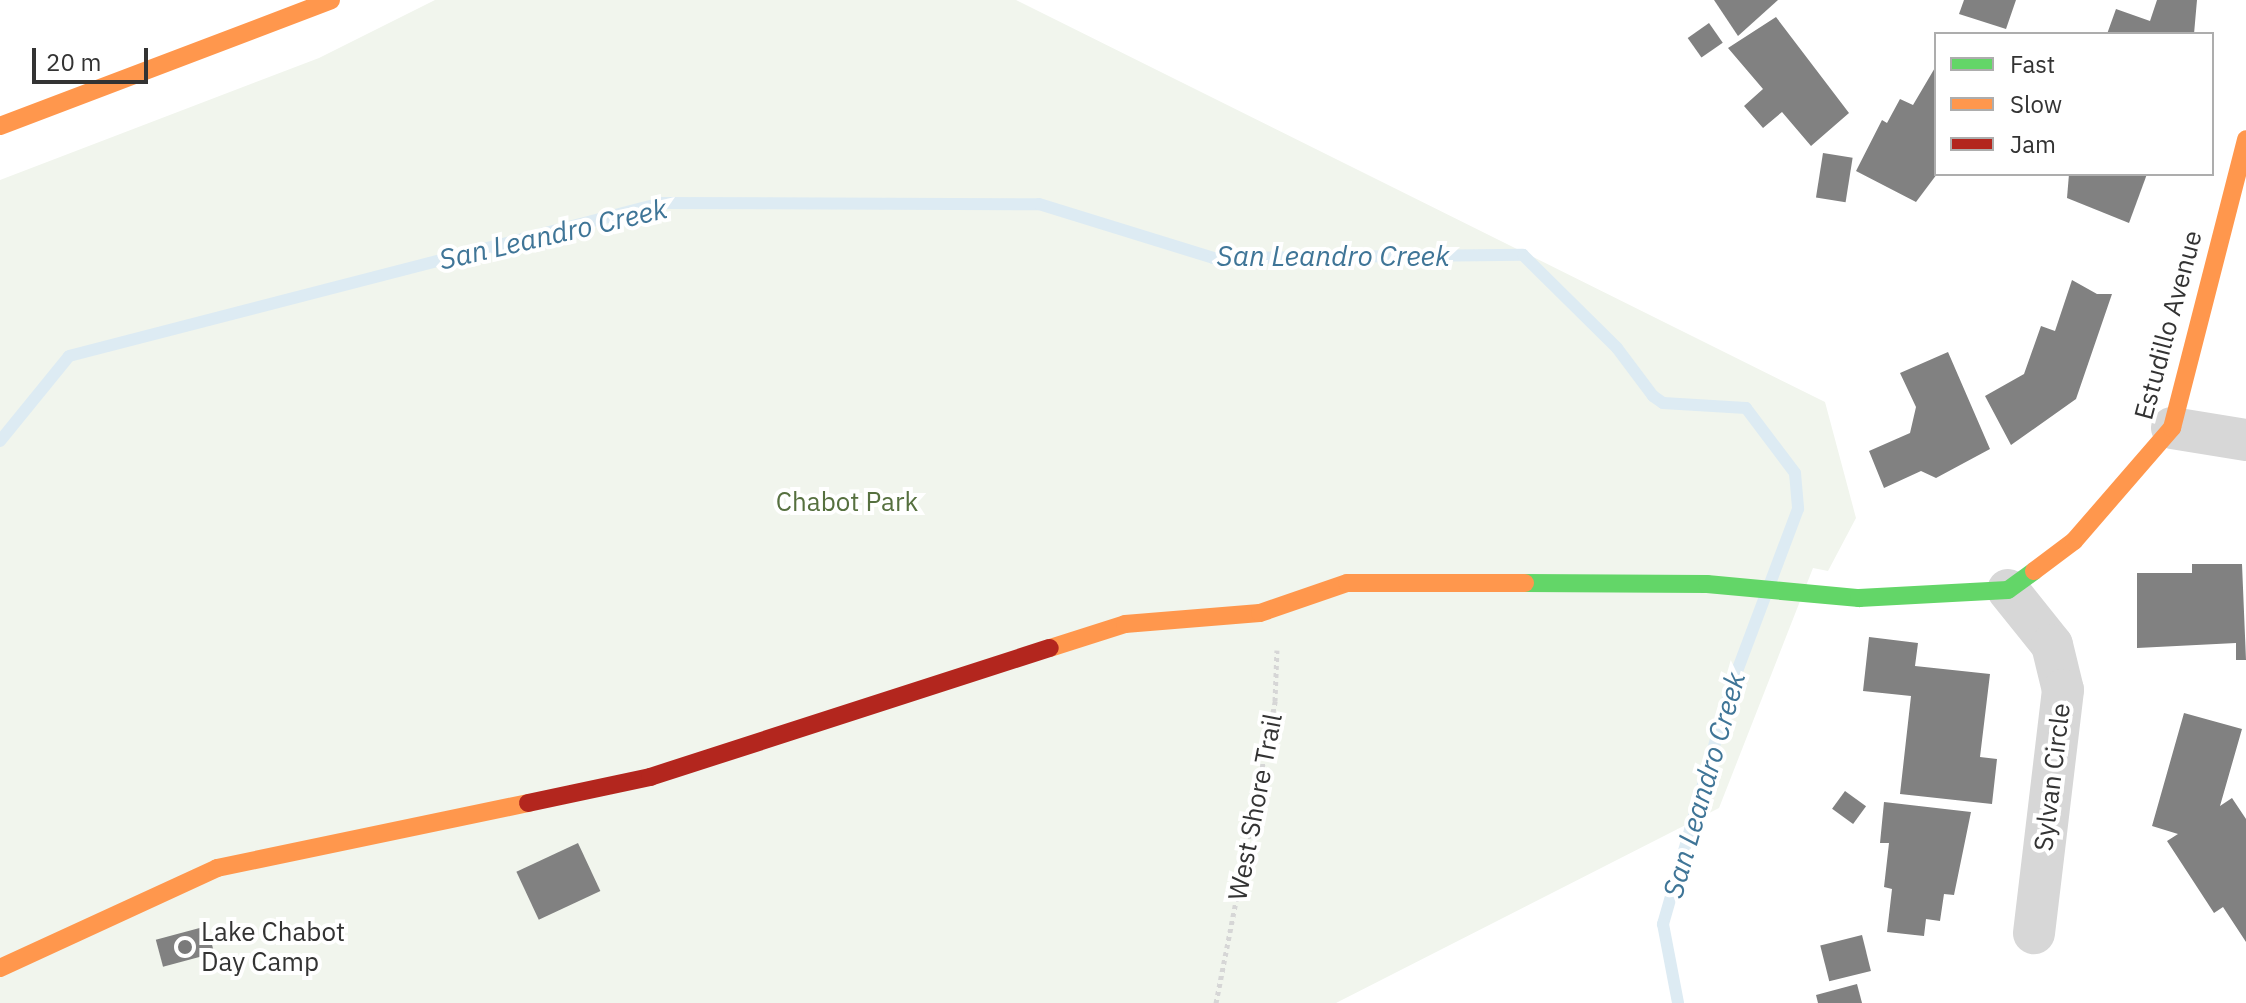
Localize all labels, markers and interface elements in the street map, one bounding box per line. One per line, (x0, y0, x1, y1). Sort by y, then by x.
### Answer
scale bar (36, 32, 152, 82)
legend (1934, 32, 2214, 176)
text: 20 m (46, 46, 101, 78)
text: Fast (2010, 48, 2055, 80)
text: Slow (2010, 88, 2062, 120)
text: Jam (2010, 128, 2056, 160)
water label: San Leandro Creek (436, 191, 670, 277)
street label: Estudillo Avenue (2128, 227, 2208, 423)
water label: San Leandro Creek (1217, 239, 1449, 273)
park label: Chabot Park (776, 486, 918, 518)
water label: San Leandro Creek (1656, 668, 1752, 902)
street label: Sylvan Circle (2027, 701, 2077, 853)
street label: West Shore Trail (1222, 711, 1288, 903)
place label: Lake Chabot Day Camp (201, 916, 345, 978)
marker: Lake Chabot Day Camp (176, 938, 194, 956)

